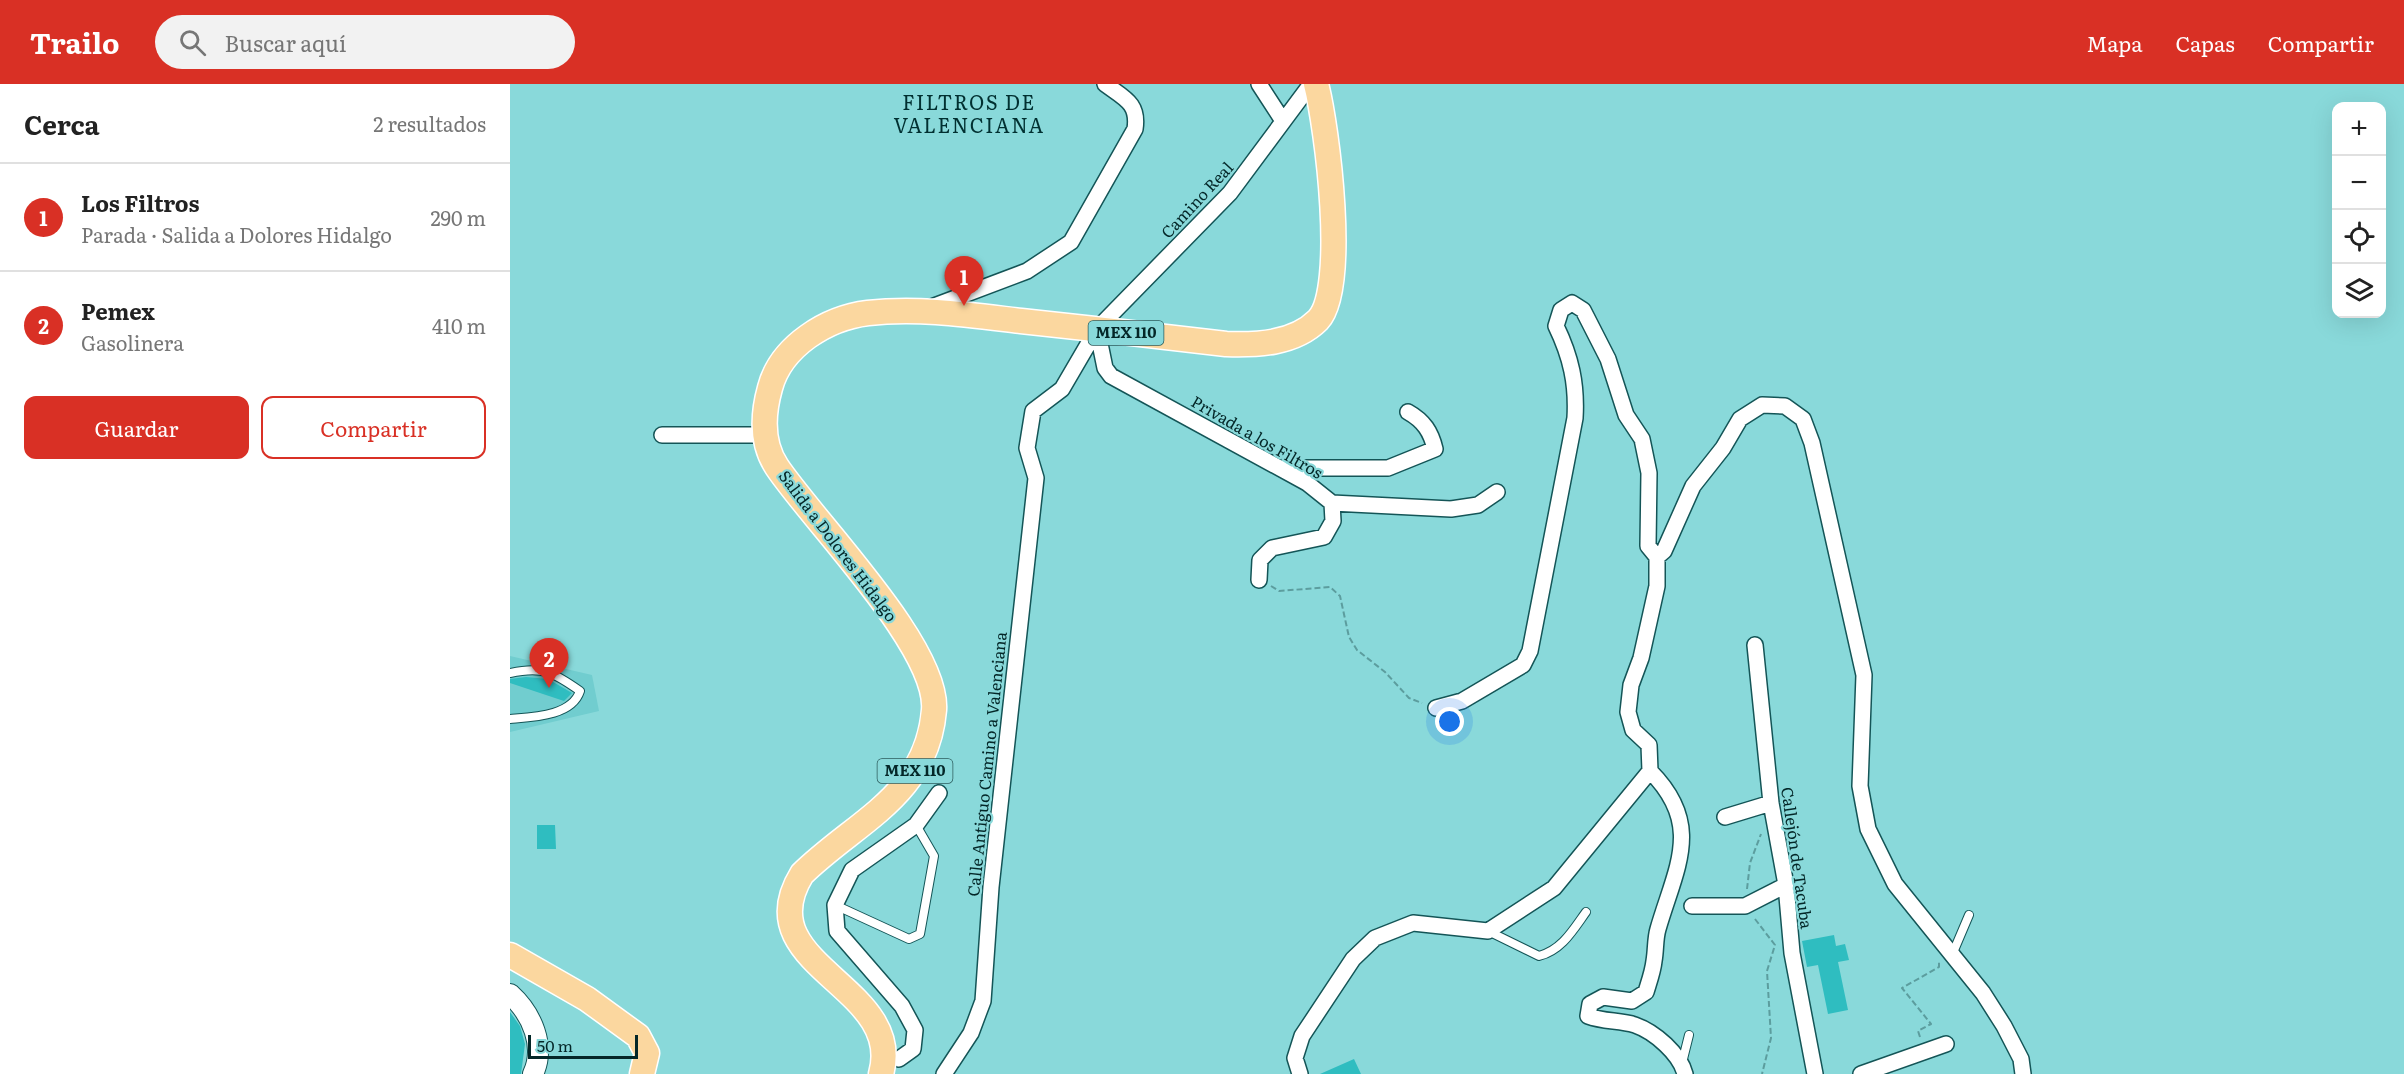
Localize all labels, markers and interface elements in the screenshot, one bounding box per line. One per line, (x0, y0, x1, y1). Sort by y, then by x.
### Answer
search box (155, 15, 575, 69)
text: Trailo (30, 21, 119, 63)
icon: search (176, 26, 209, 59)
text: Buscar aquí (224, 26, 346, 59)
text: Mapa (2086, 27, 2143, 58)
text: Capas (2176, 27, 2235, 58)
text: Compartir (2268, 27, 2374, 58)
district label: FILTROS DE VALENCIANA (893, 86, 1045, 139)
map controls (2332, 102, 2386, 318)
button: + (2332, 102, 2386, 156)
text: Cerca (24, 104, 100, 143)
text: 2 resultados (373, 108, 486, 138)
street label: Camino Real (1154, 156, 1238, 243)
button: − (2332, 156, 2386, 210)
text: Los Filtros (81, 186, 199, 219)
text: 1 (39, 202, 48, 232)
text: 290 m (430, 202, 486, 232)
button: locate (2332, 210, 2386, 264)
text: Parada · Salida a Dolores Hidalgo (81, 219, 392, 249)
pin: 1 (944, 256, 984, 306)
button: layers (2332, 264, 2386, 318)
text: Pemex (81, 294, 155, 327)
text: 2 (38, 310, 49, 340)
text: 410 m (432, 310, 486, 340)
road number: MEX 110 (1088, 321, 1164, 345)
text: Gasolinera (81, 327, 184, 357)
street label: Privada a los Filtros (1187, 389, 1328, 484)
button: Guardar (24, 396, 249, 459)
button: Compartir (261, 396, 486, 459)
street label: Salida a Dolores Hidalgo (774, 465, 904, 626)
street label: Calle Antiguo Camino a Valenciana (960, 630, 1012, 897)
pin: 2 (530, 638, 568, 688)
your location (1435, 707, 1464, 736)
road number: MEX 110 (878, 759, 952, 783)
street label: Callejón de Tacuba (1776, 785, 1820, 931)
scale bar (528, 1032, 638, 1060)
text: 50 m (537, 1033, 573, 1057)

